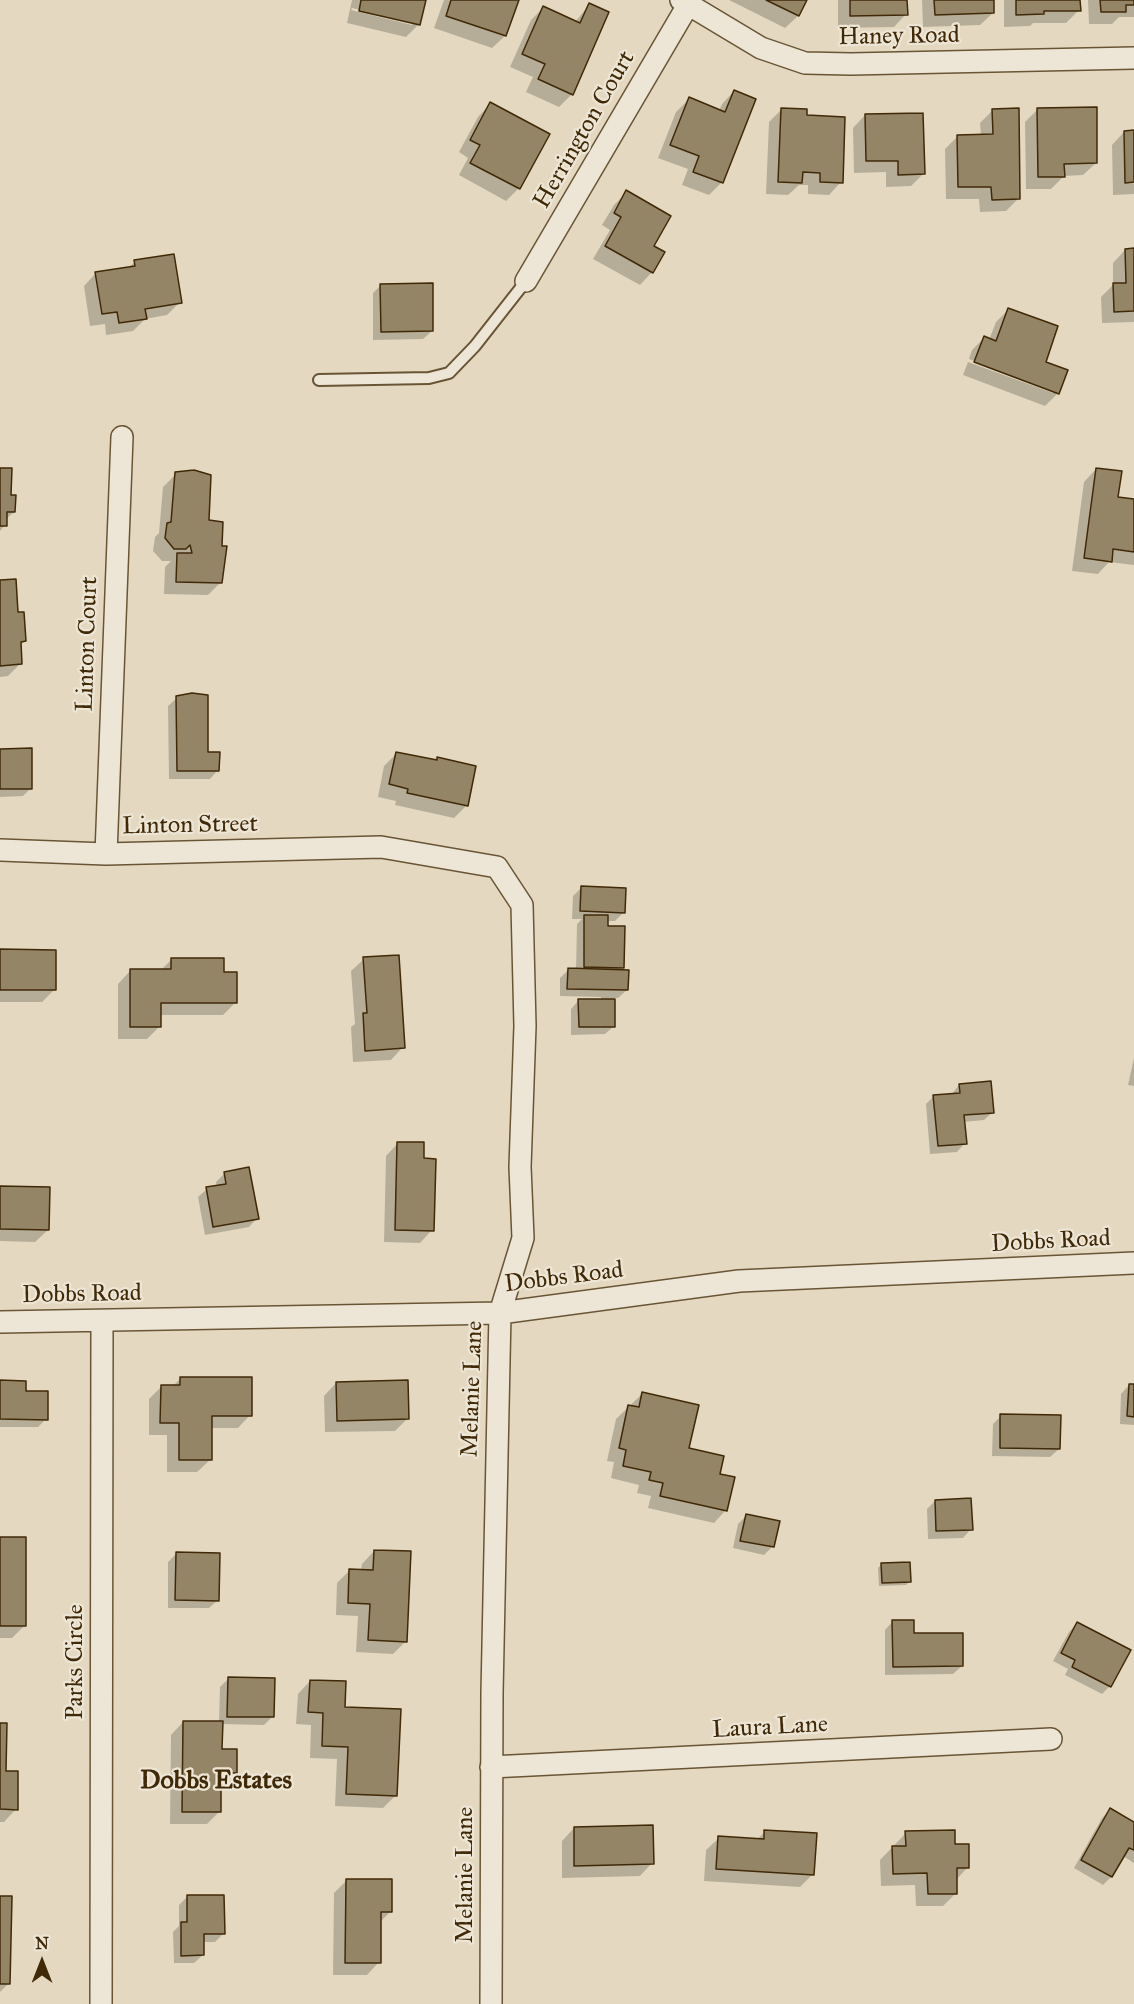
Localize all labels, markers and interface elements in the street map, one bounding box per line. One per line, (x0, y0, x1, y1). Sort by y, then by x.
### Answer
street label: Haney Road (838, 22, 960, 52)
street label: Herrington Court (528, 46, 642, 214)
street label: Linton Court (71, 576, 105, 712)
street label: Linton Street (122, 810, 258, 842)
street label: Dobbs Road (991, 1224, 1111, 1260)
street label: Dobbs Road (503, 1256, 625, 1300)
street label: Dobbs Road (22, 1280, 142, 1310)
street label: Melanie Lane (456, 1320, 490, 1458)
street label: Parks Circle (62, 1604, 90, 1720)
street label: Laura Lane (711, 1711, 829, 1745)
district label: Dobbs Estates (140, 1766, 292, 1798)
street label: Melanie Lane (452, 1807, 480, 1943)
north arrow (12, 1932, 72, 1992)
text: N (35, 1934, 49, 1953)

